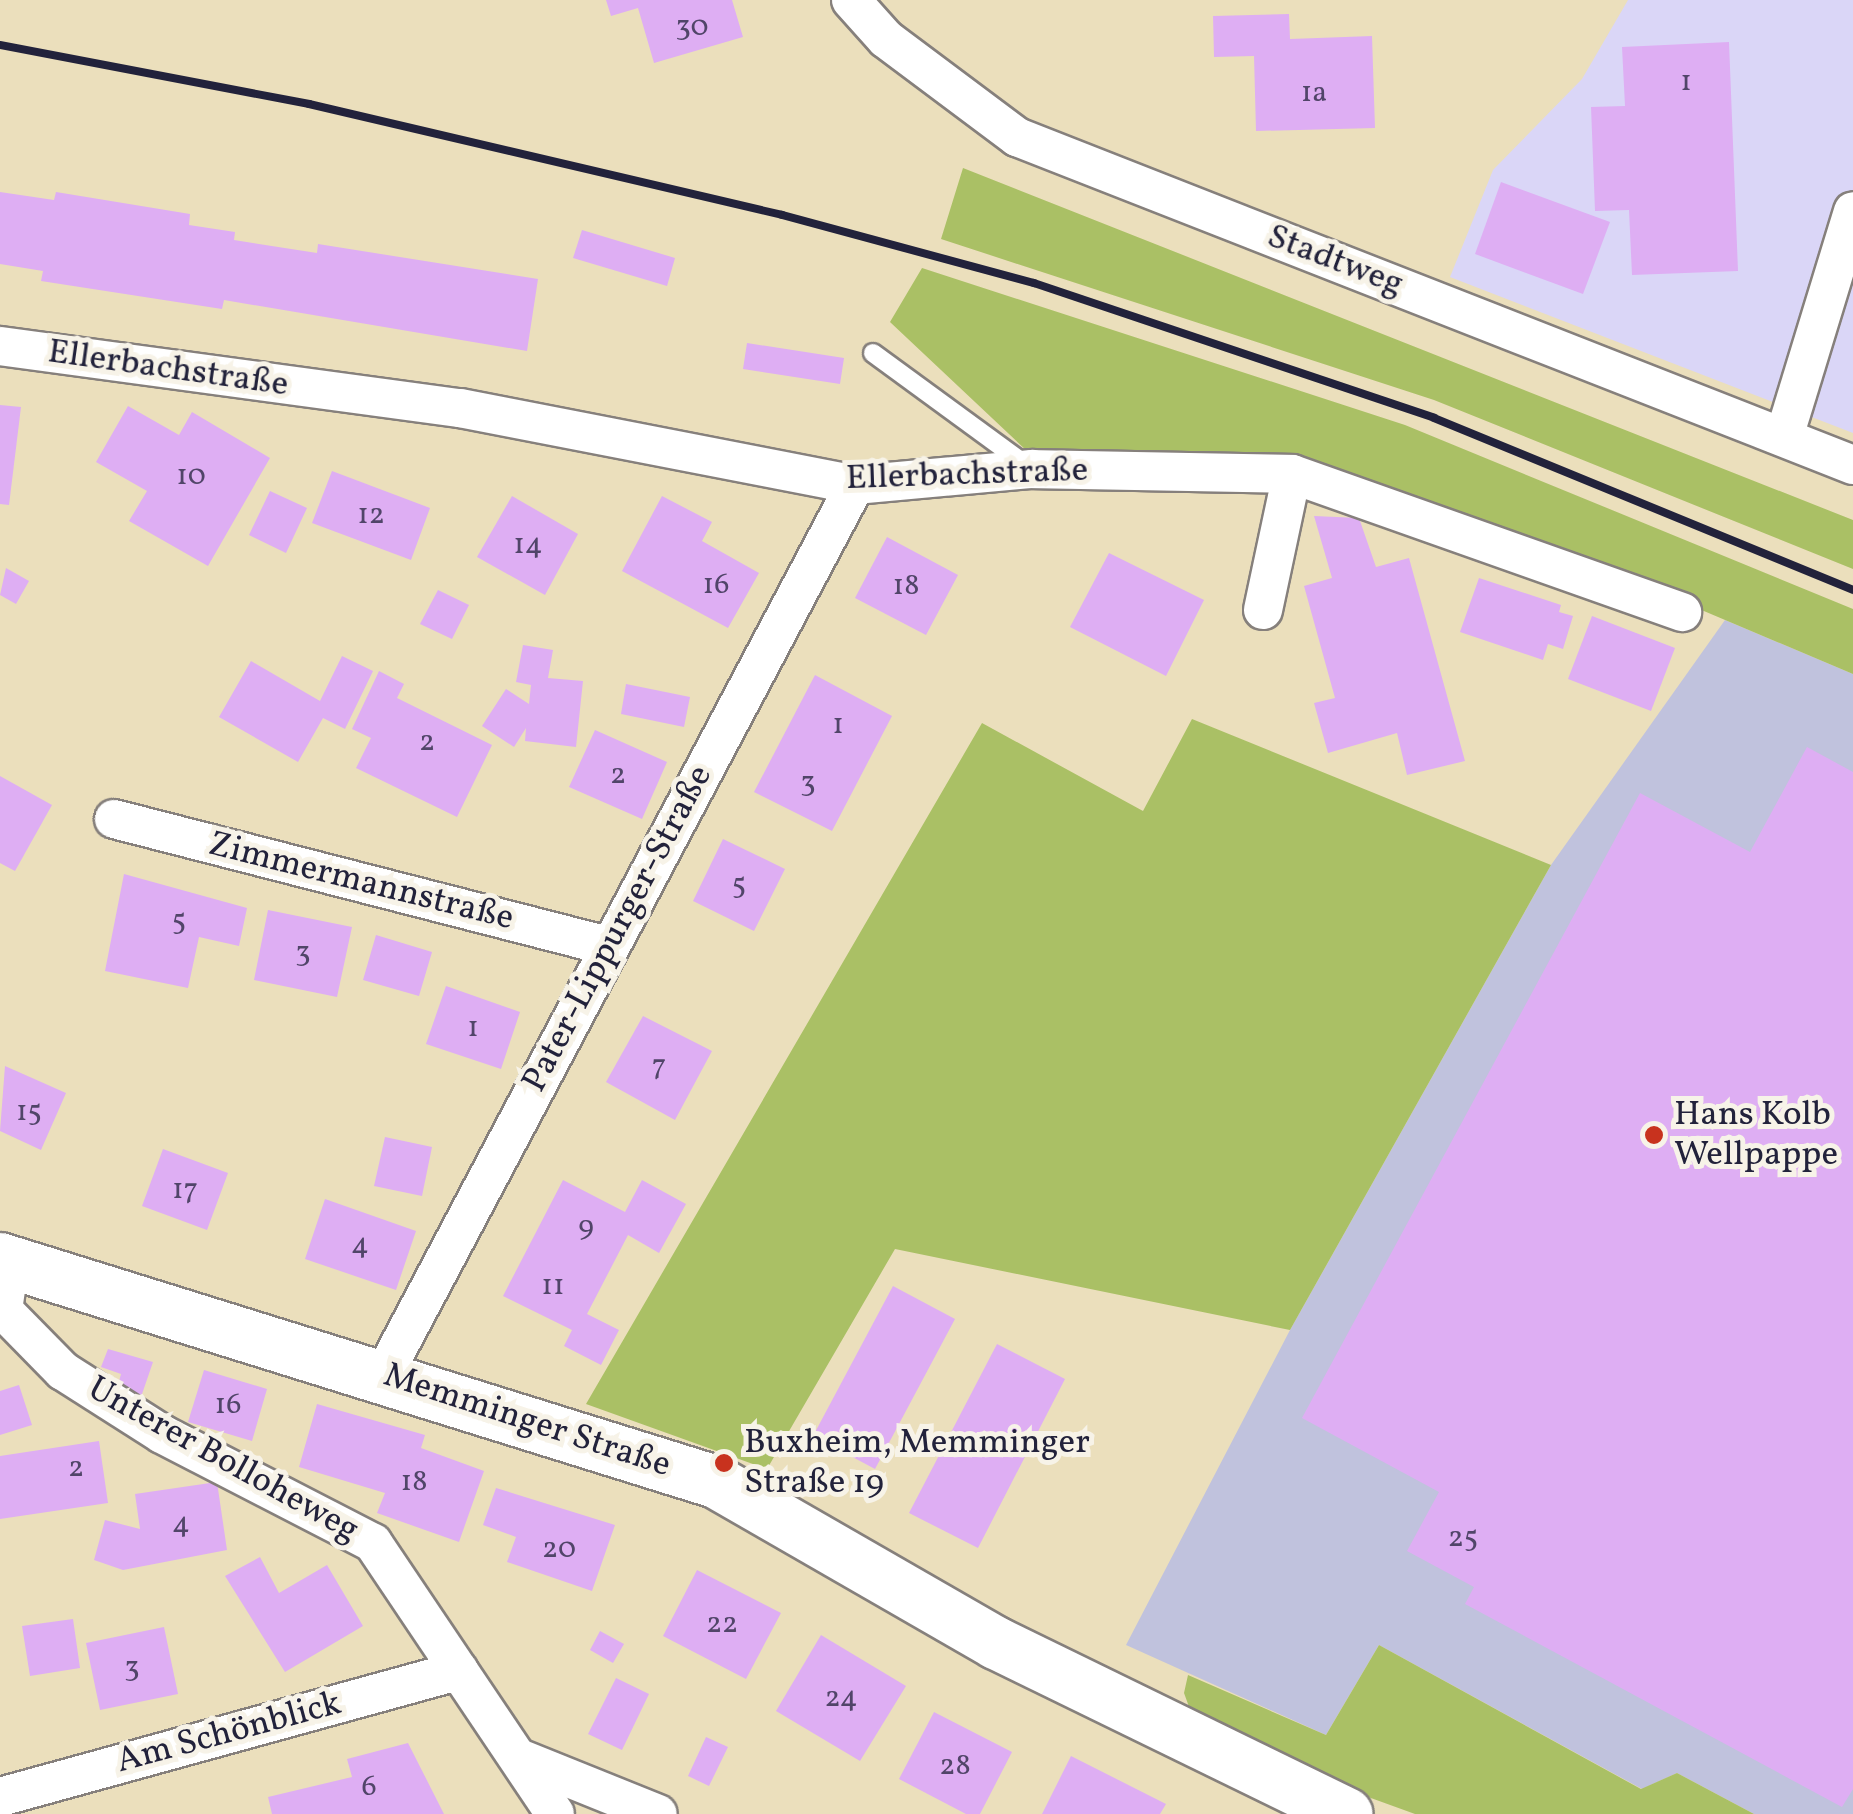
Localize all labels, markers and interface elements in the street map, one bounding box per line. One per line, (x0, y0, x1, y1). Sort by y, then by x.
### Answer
house number: 30 (676, 9, 708, 45)
house number: 1 (1680, 64, 1692, 100)
house number: 1a (1301, 75, 1327, 111)
street label: Stadtweg (1261, 216, 1409, 306)
street label: Ellerbachstraße (45, 331, 291, 407)
street label: Ellerbachstraße (845, 450, 1089, 500)
house number: 10 (176, 458, 206, 494)
house number: 12 (357, 497, 385, 533)
house number: 14 (513, 527, 543, 563)
house number: 16 (703, 567, 729, 603)
house number: 18 (893, 568, 919, 604)
house number: 1 (832, 707, 844, 743)
house number: 2 (419, 724, 435, 760)
house number: 2 (610, 757, 626, 793)
street label: Pater-Lippurger-Straße (514, 759, 722, 1099)
house number: 3 (800, 765, 816, 801)
street label: Zimmermannstraße (204, 824, 518, 940)
house number: 5 (732, 867, 746, 903)
house number: 5 (172, 903, 186, 939)
house number: 3 (295, 935, 311, 971)
house number: 1 (467, 1010, 479, 1046)
house number: 7 (652, 1048, 666, 1084)
house number: 15 (16, 1094, 42, 1130)
place label: Hans Kolb Wellpappe (1674, 1094, 1838, 1176)
marker: Hans Kolb Wellpappe (1643, 1124, 1665, 1146)
house number: 17 (172, 1172, 198, 1208)
house number: 9 (578, 1209, 594, 1245)
house number: 4 (351, 1227, 369, 1263)
house number: 11 (541, 1268, 565, 1304)
street label: Memminger Straße (378, 1355, 676, 1487)
street label: Unterer Bolloheweg (80, 1368, 366, 1552)
house number: 16 (215, 1387, 241, 1423)
place label: Buxheim, Memminger Straße 19 (744, 1422, 1090, 1504)
house number: 2 (68, 1450, 84, 1486)
marker: Buxheim, Memminger Straße 19 (713, 1452, 735, 1474)
house number: 18 (401, 1464, 427, 1500)
house number: 4 (172, 1506, 190, 1542)
house number: 25 (1448, 1520, 1478, 1556)
house number: 20 (542, 1531, 576, 1567)
house number: 22 (706, 1606, 738, 1642)
house number: 3 (124, 1650, 140, 1686)
house number: 24 (824, 1680, 858, 1716)
street label: Am Schönblick (112, 1683, 346, 1783)
house number: 28 (939, 1748, 971, 1784)
house number: 6 (361, 1769, 377, 1805)

